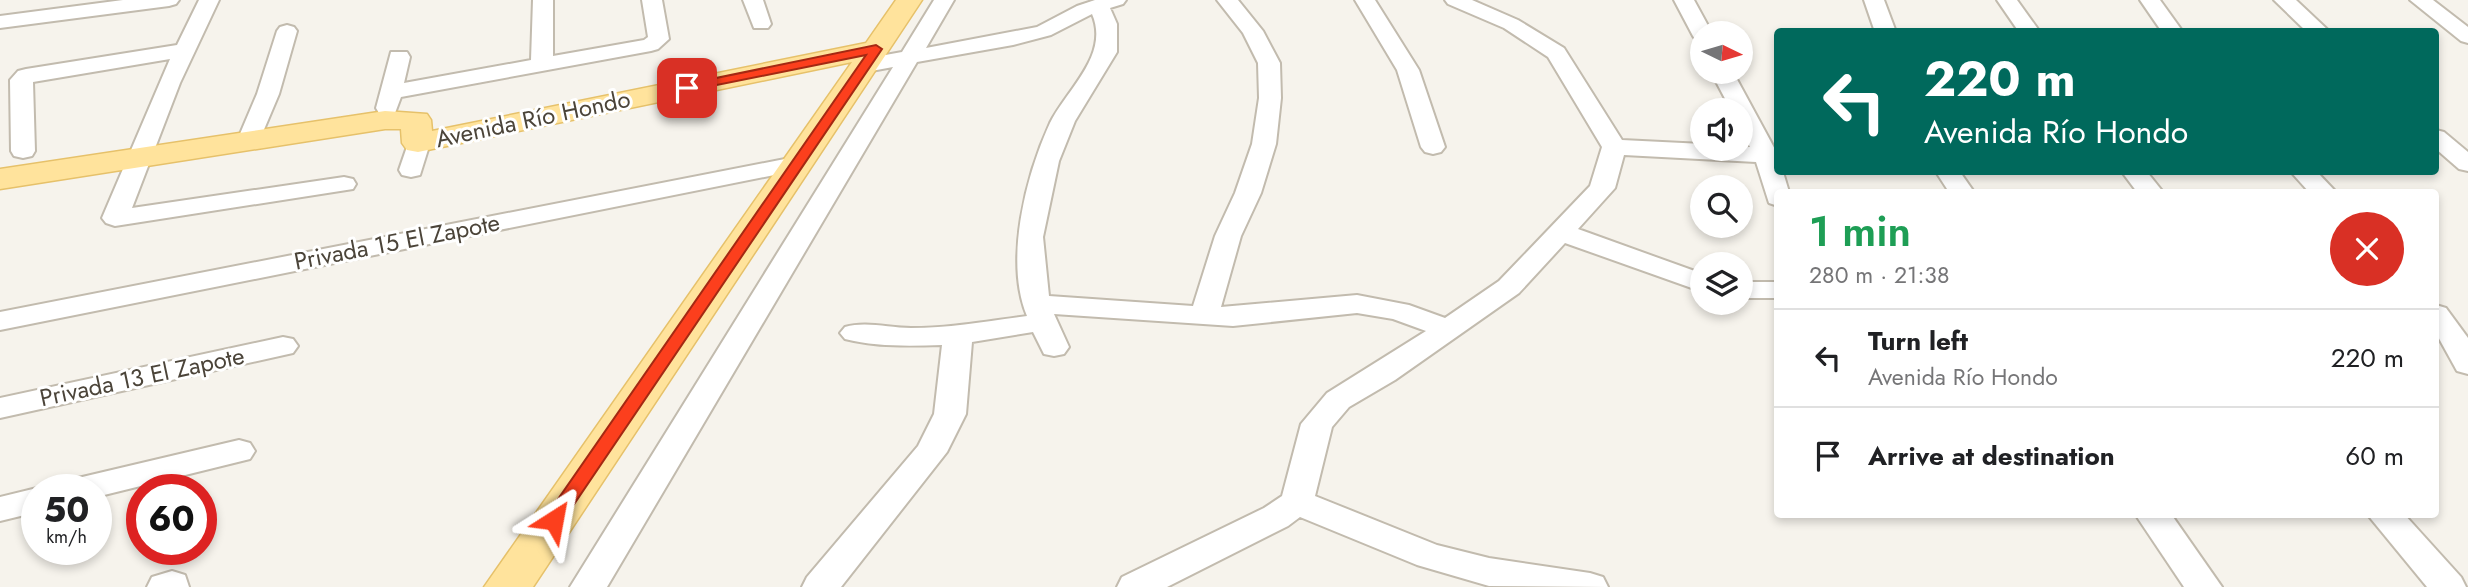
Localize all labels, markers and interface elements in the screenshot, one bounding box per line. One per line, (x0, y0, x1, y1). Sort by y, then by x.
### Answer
north arrow (1690, 21, 1754, 84)
map controls (1690, 21, 1753, 315)
text: 220 m (1924, 44, 2076, 114)
icon: left (1809, 56, 1900, 147)
pin (657, 58, 717, 118)
icon: arrive (668, 69, 706, 107)
street label: Avenida Río Hondo (432, 81, 633, 156)
button: sound (1690, 98, 1753, 161)
text: Avenida Río Hondo (1924, 109, 2188, 155)
button: search (1690, 175, 1753, 238)
text: 1 min (1809, 201, 1911, 262)
street label: Privada 15 El Zapote (291, 204, 503, 279)
button: close (2330, 212, 2404, 286)
button: layers (1690, 252, 1753, 315)
text: 280 m · 21:38 (1809, 258, 1949, 292)
text: Turn left (1868, 322, 1968, 360)
street label: Privada 13 El Zapote (36, 338, 247, 415)
icon: left (1809, 339, 1847, 377)
text: 220 m (2331, 339, 2404, 377)
text: Avenida Río Hondo (1868, 360, 2058, 394)
icon: arrive (1809, 437, 1847, 475)
text: Arrive at destination (1868, 437, 2115, 475)
text: 60 m (2345, 437, 2404, 475)
speed limit sign: 60 (126, 474, 217, 565)
position arrow (517, 483, 591, 557)
text: 50 (44, 485, 89, 535)
text: km/h (46, 524, 87, 550)

